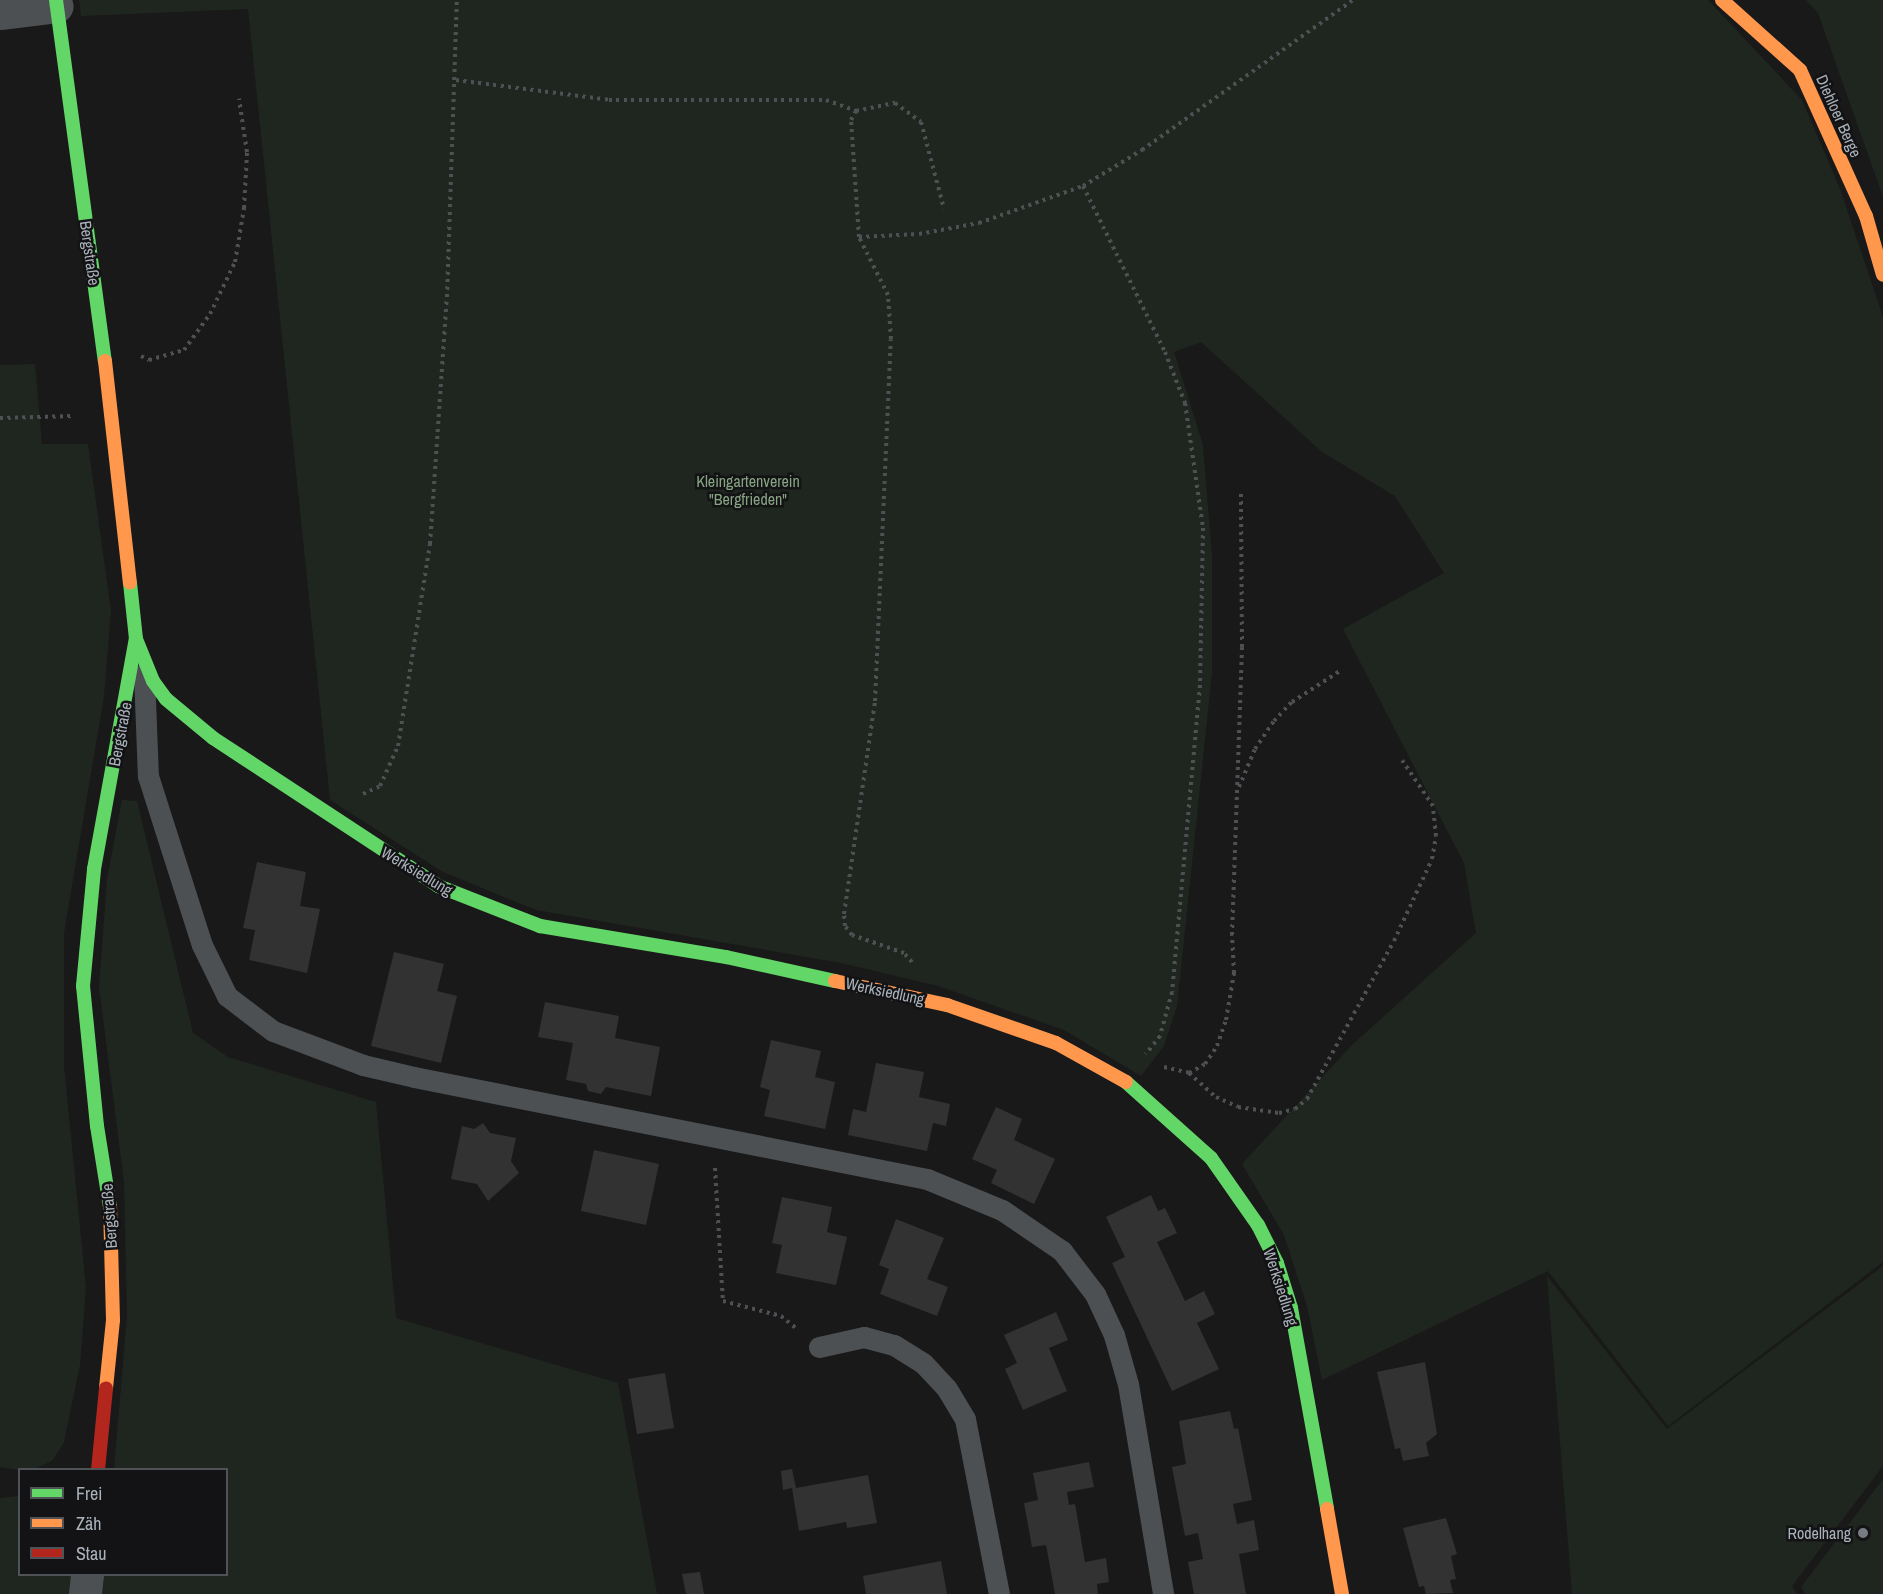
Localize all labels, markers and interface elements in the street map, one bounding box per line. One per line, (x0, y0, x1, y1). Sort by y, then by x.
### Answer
street label: Diehloer Berge (1812, 72, 1866, 160)
street label: Bergstraße (76, 220, 104, 286)
park label: Kleingartenverein "Bergfrieden" (696, 471, 800, 509)
street label: Bergstraße (104, 700, 136, 768)
street label: Werksiedlung (378, 842, 456, 900)
street label: Werksiedlung (844, 973, 926, 1009)
street label: Bergstraße (97, 1183, 121, 1249)
street label: Werksiedlung (1260, 1246, 1302, 1328)
legend (18, 1468, 228, 1576)
text: Frei (76, 1481, 102, 1506)
text: Zäh (76, 1511, 101, 1536)
place label: Rodelhang (1788, 1523, 1851, 1543)
marker: Rodelhang (1856, 1526, 1870, 1540)
text: Stau (76, 1541, 106, 1566)

